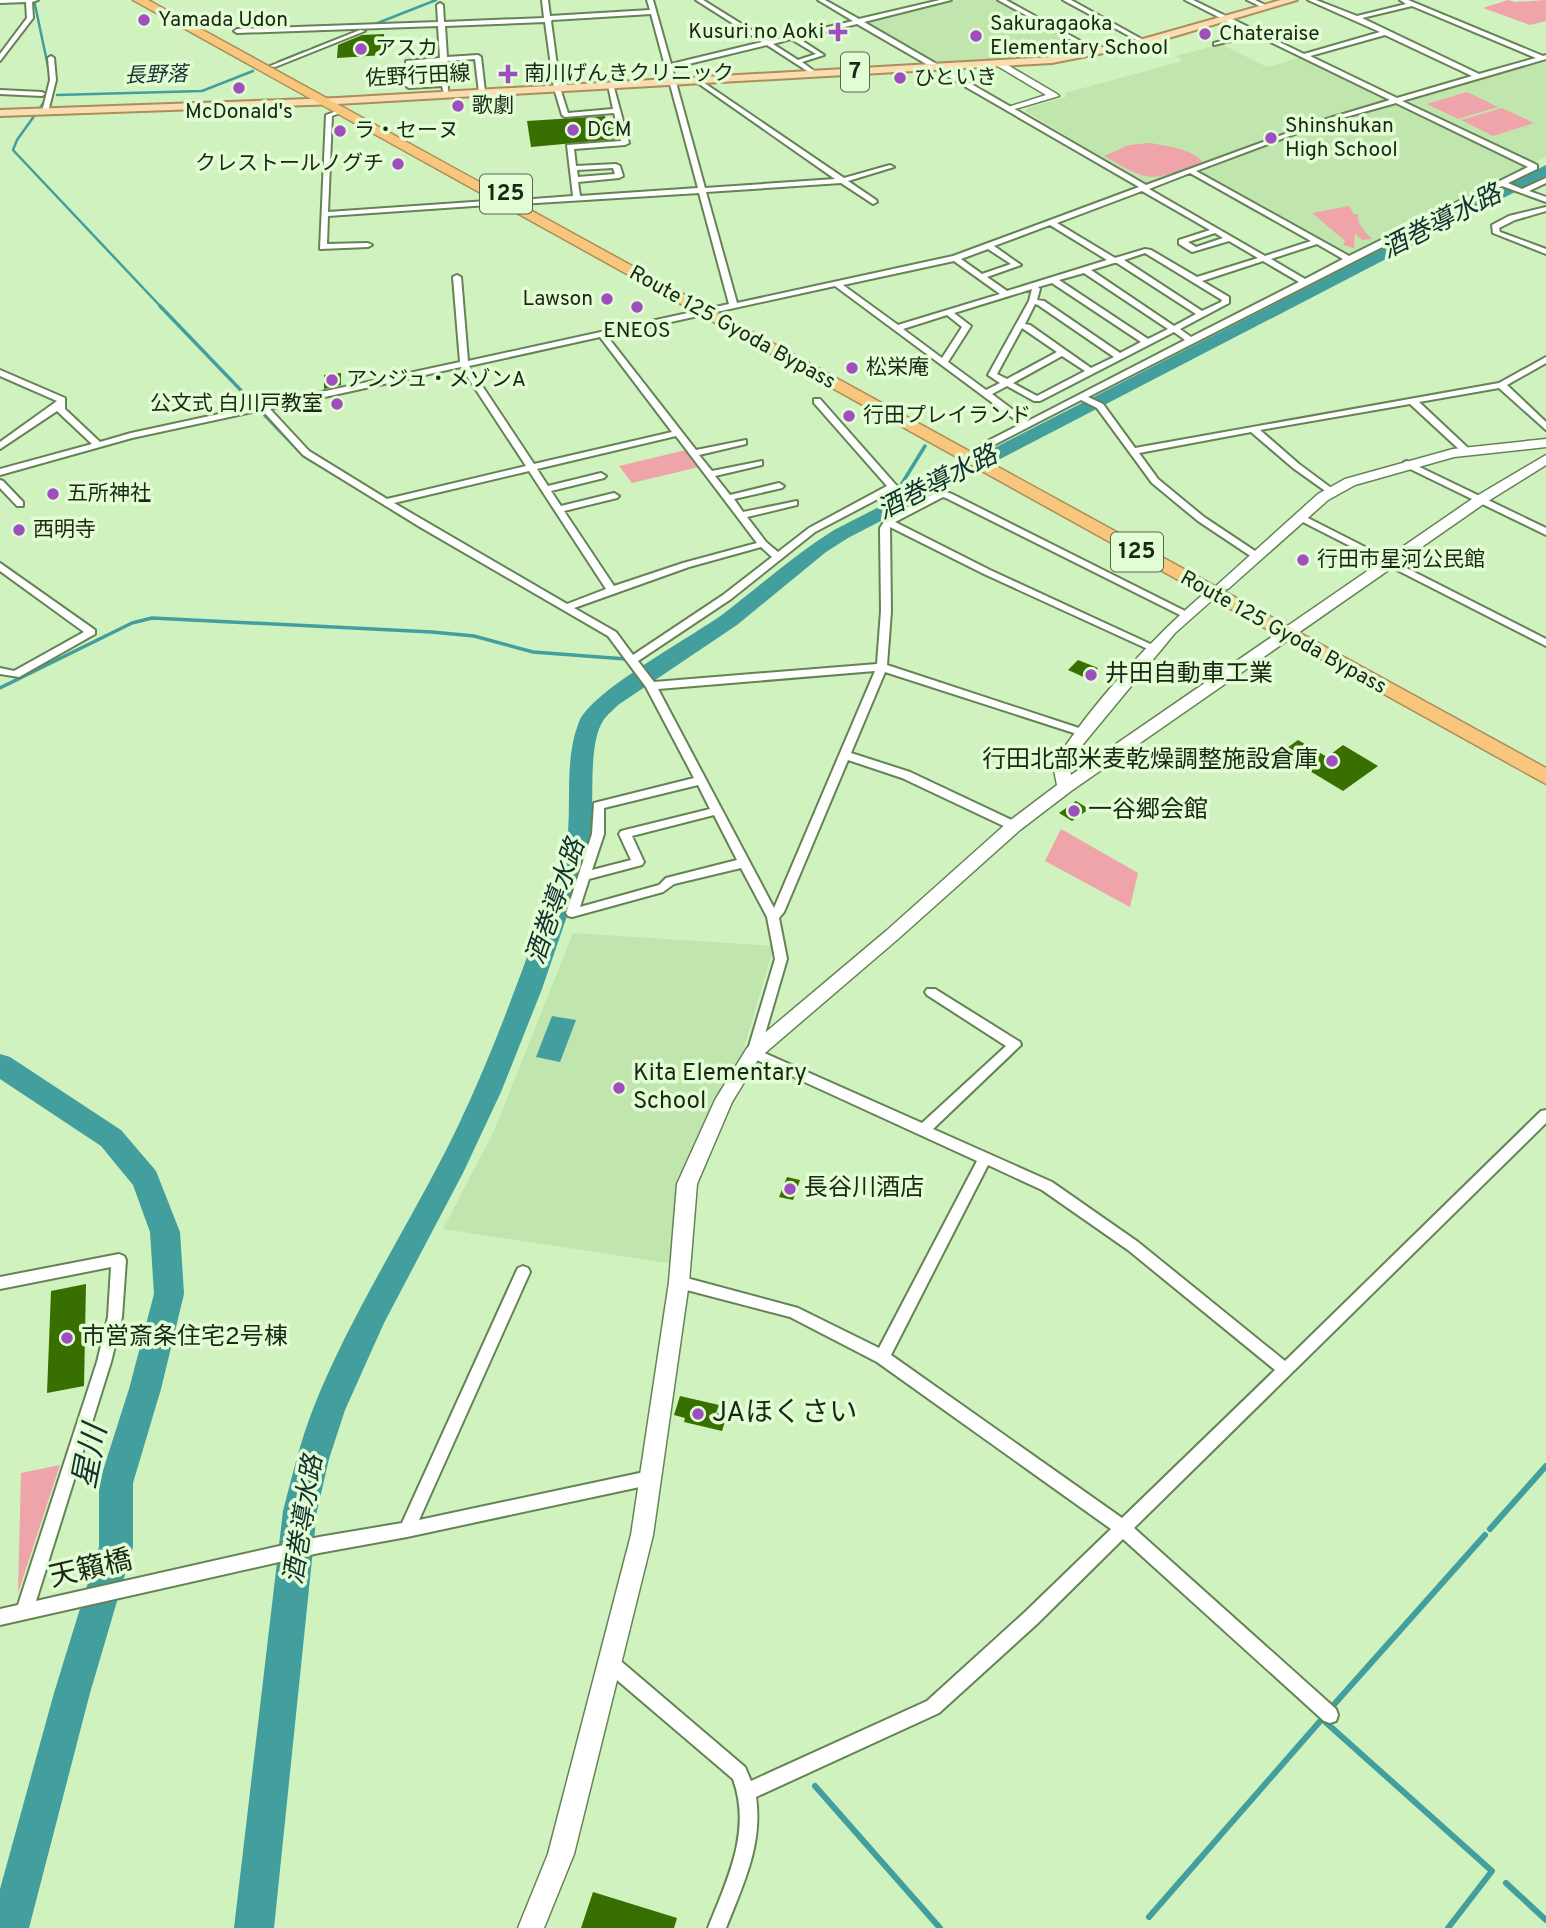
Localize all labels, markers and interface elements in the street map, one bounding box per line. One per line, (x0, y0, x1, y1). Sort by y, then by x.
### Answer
place label: Yamada Udon (158, 7, 288, 34)
place label: Sakuragaoka Elementary School (990, 11, 1168, 62)
marker: Yamada Udon (136, 12, 152, 28)
place label: Kusuri no Aoki (688, 19, 824, 46)
place label: Chateraise (1219, 21, 1320, 48)
marker: Kusuri no Aoki (830, 24, 846, 40)
marker: Chateraise (1197, 26, 1213, 42)
marker: Sakuragaoka Elementary School (968, 28, 984, 44)
place label: アスカ (375, 36, 438, 63)
marker: アスカ (353, 41, 369, 57)
road number: 7 (841, 53, 869, 92)
water label: 長野落 (124, 61, 191, 91)
street label: 佐野行田線 (365, 61, 471, 93)
place label: 南川げんきクリニック (524, 61, 734, 88)
marker: 南川げんきクリニック (498, 64, 518, 84)
place label: ひといき (914, 65, 997, 92)
marker: ひといき (892, 70, 908, 86)
marker: McDonald's (231, 80, 247, 96)
place label: 歌劇 (472, 93, 514, 120)
marker: 歌劇 (450, 98, 466, 114)
place label: McDonald's (185, 99, 293, 126)
place label: Shinshukan High School (1285, 113, 1398, 164)
place label: DCM (587, 117, 632, 144)
place label: ラ・セーヌ (354, 118, 459, 145)
marker: DCM (565, 122, 581, 138)
marker: ラ・セーヌ (332, 123, 348, 139)
marker: Shinshukan High School (1263, 130, 1279, 146)
place label: クレストールノグチ (195, 151, 384, 178)
marker: クレストールノグチ (390, 156, 406, 172)
road number: 125 (480, 174, 532, 214)
water label: 酒巻導水路 (1377, 178, 1509, 267)
street label: Route 125 Gyoda Bypass (624, 260, 840, 396)
place label: Lawson (522, 286, 593, 313)
marker: Lawson (599, 291, 615, 307)
marker: ENEOS (629, 299, 645, 315)
place label: ENEOS (603, 318, 671, 345)
place label: 松栄庵 (866, 355, 929, 382)
marker: 松栄庵 (844, 360, 860, 376)
place label: アンジュ・メゾンA (346, 367, 526, 394)
marker: アンジュ・メゾンA (324, 372, 340, 388)
place label: 公文式 白川戸教室 (150, 391, 323, 418)
marker: 公文式 白川戸教室 (329, 396, 345, 412)
place label: 行田プレイランド (863, 403, 1031, 430)
marker: 行田プレイランド (841, 408, 857, 424)
water label: 酒巻導水路 (873, 439, 1005, 528)
place label: 五所神社 (67, 481, 151, 508)
marker: 五所神社 (45, 486, 61, 502)
place label: 西明寺 (33, 517, 96, 544)
marker: 西明寺 (11, 522, 27, 538)
road number: 125 (1111, 532, 1163, 572)
place label: 行田市星河公民館 (1317, 547, 1485, 574)
marker: 行田市星河公民館 (1295, 552, 1311, 568)
street label: Route 125 Gyoda Bypass (1175, 565, 1391, 701)
place label: 井田自動車工業 (1105, 660, 1273, 690)
marker: 井田自動車工業 (1083, 667, 1099, 683)
place label: 行田北部米麦乾燥調整施設倉庫 (982, 746, 1318, 776)
marker: 行田北部米麦乾燥調整施設倉庫 (1324, 753, 1340, 769)
place label: 一谷郷会館 (1088, 796, 1208, 826)
marker: 一谷郷会館 (1066, 803, 1082, 819)
water label: 酒巻導水路 (520, 833, 594, 969)
place label: Kita Elementary School (633, 1059, 807, 1117)
marker: Kita Elementary School (611, 1080, 627, 1096)
place label: 長谷川酒店 (804, 1174, 924, 1204)
marker: 長谷川酒店 (782, 1181, 798, 1197)
place label: 市営斎条住宅2号棟 (81, 1323, 288, 1353)
marker: 市営斎条住宅2号棟 (59, 1330, 75, 1346)
place label: JAほくさい (712, 1396, 857, 1432)
marker: JAほくさい (690, 1406, 706, 1422)
water label: 星川 (66, 1419, 118, 1492)
water label: 酒巻導水路 (279, 1451, 332, 1587)
street label: 天籟橋 (46, 1543, 136, 1597)

